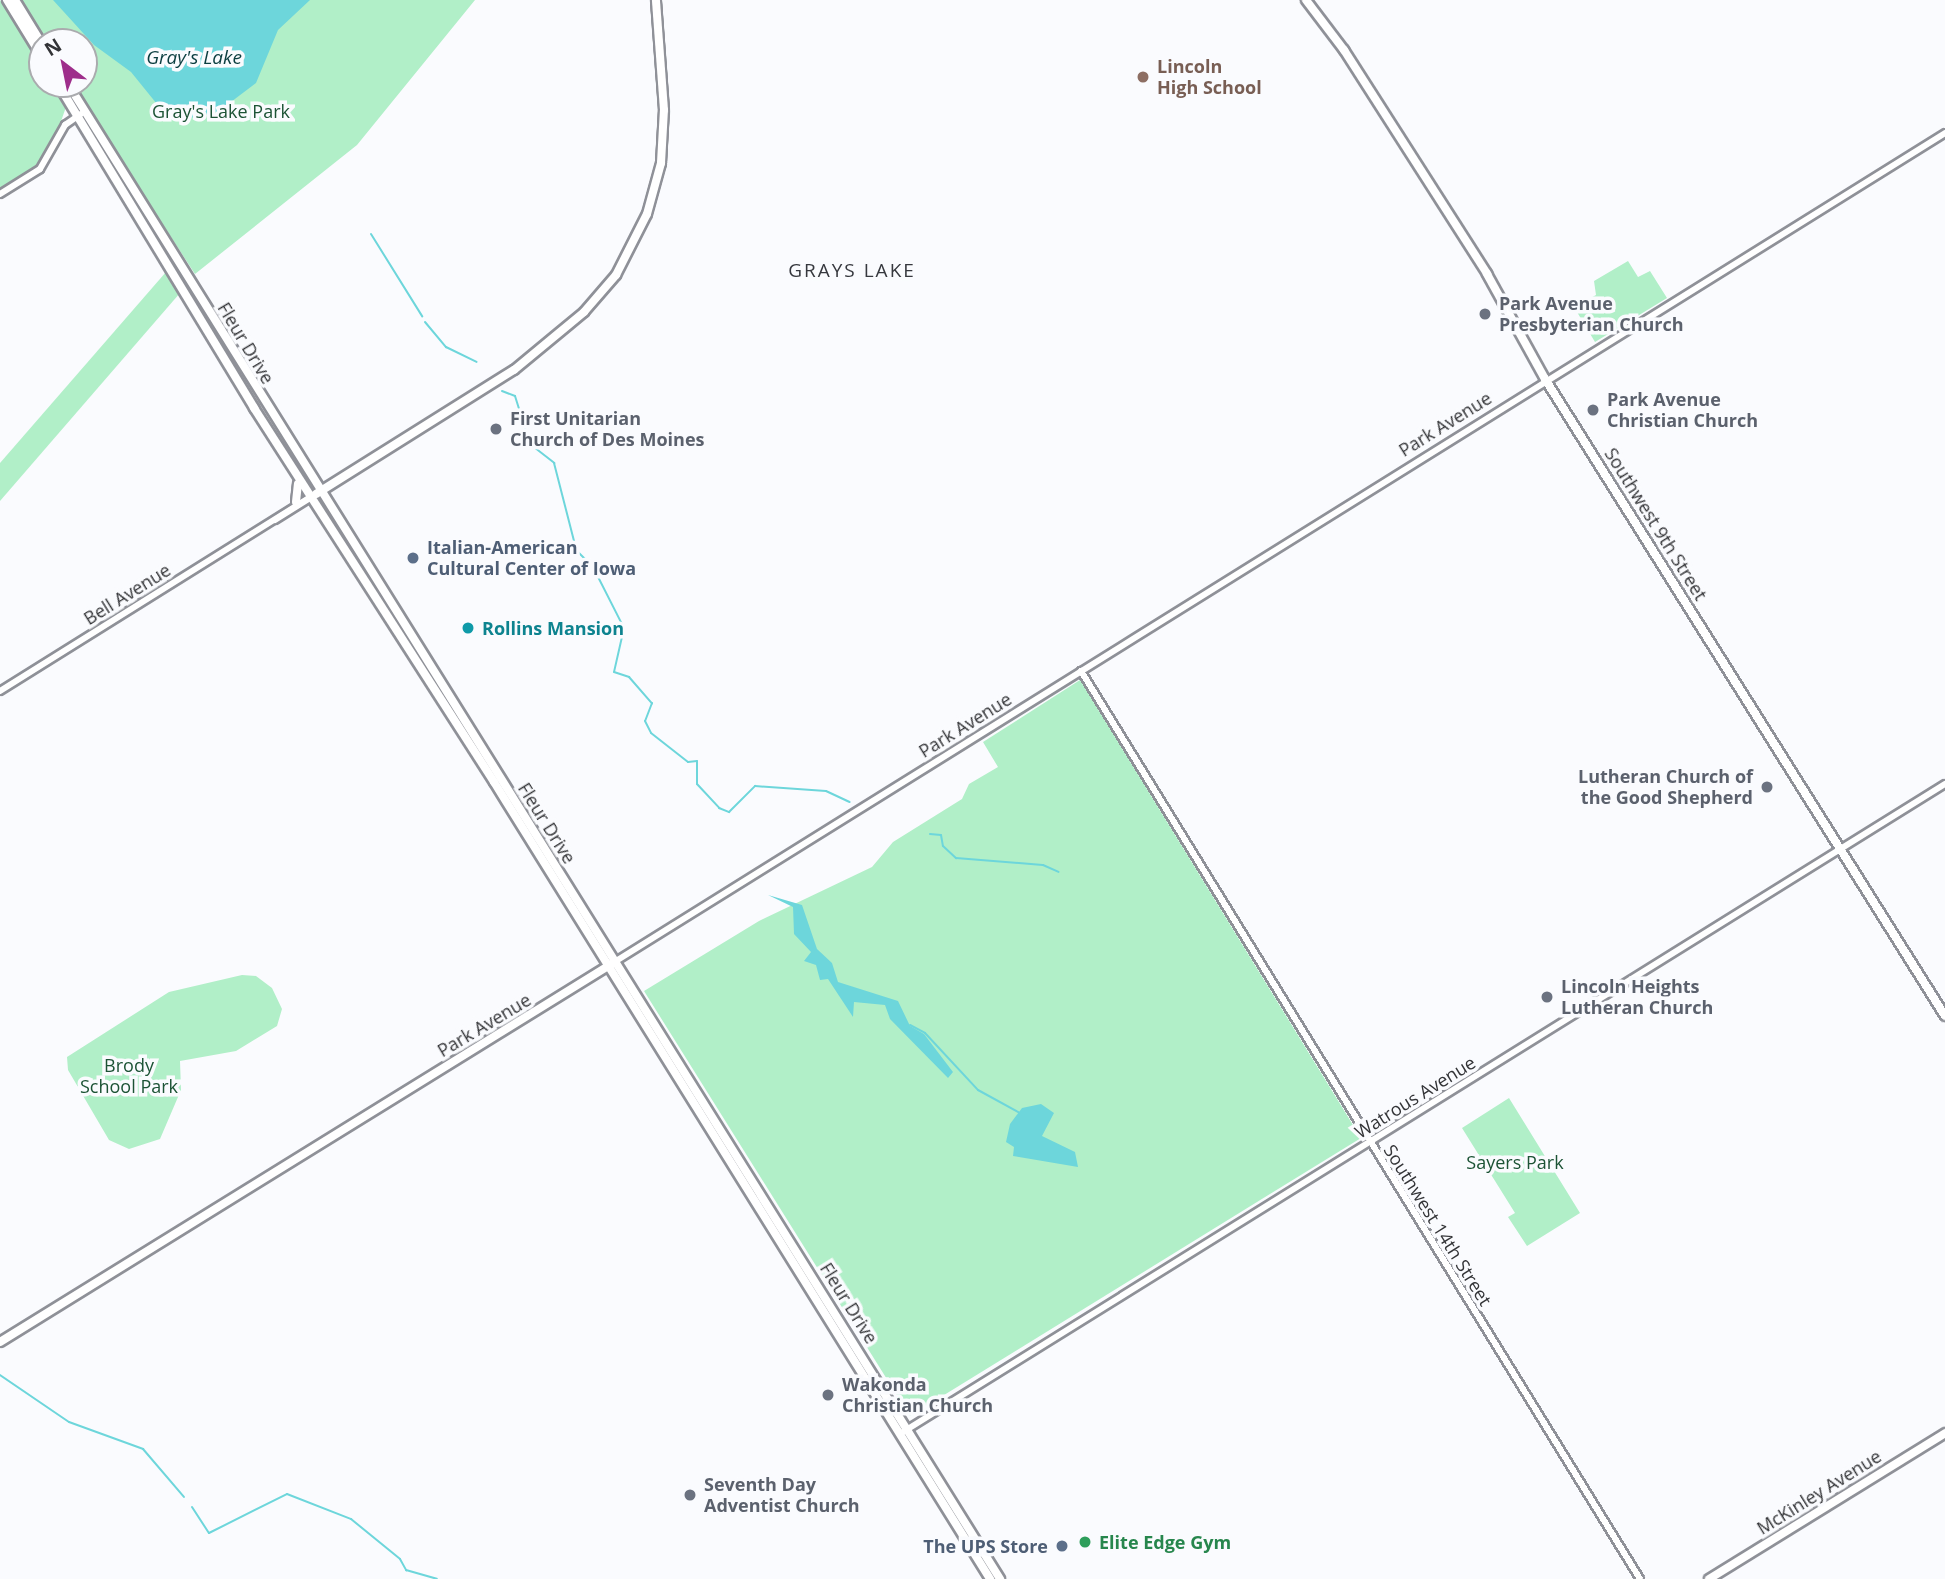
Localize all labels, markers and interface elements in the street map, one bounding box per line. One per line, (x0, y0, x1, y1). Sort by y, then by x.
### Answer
north arrow (28, 28, 98, 98)
text: N (39, 32, 66, 62)
water label: Gray's Lake (146, 47, 242, 69)
place label: Lincoln High School (1157, 56, 1262, 98)
marker: Lincoln High School (1135, 69, 1151, 85)
park label: Gray's Lake Park (152, 100, 290, 122)
district label: GRAYS LAKE (789, 260, 915, 282)
place label: Park Avenue Presbyterian Church (1499, 293, 1684, 336)
street label: Fleur Drive (213, 298, 279, 388)
marker: Park Avenue Presbyterian Church (1477, 306, 1493, 322)
street label: Park Avenue (1395, 387, 1495, 461)
place label: Park Avenue Christian Church (1607, 389, 1758, 432)
marker: Park Avenue Christian Church (1585, 402, 1601, 418)
place label: First Unitarian Church of Des Moines (510, 408, 704, 450)
marker: First Unitarian Church of Des Moines (488, 421, 504, 437)
street label: Southwest 9th Street (1600, 444, 1712, 604)
place label: Italian-American Cultural Center of Iowa (427, 537, 636, 580)
marker: Italian-American Cultural Center of Iowa (405, 550, 421, 566)
street label: Bell Avenue (80, 559, 174, 629)
place label: Rollins Mansion (482, 617, 624, 639)
marker: Rollins Mansion (460, 620, 476, 636)
street label: Park Avenue (915, 688, 1015, 762)
place label: Lutheran Church of the Good Shepherd (1578, 766, 1753, 808)
street label: Fleur Drive (514, 779, 580, 867)
marker: Lutheran Church of the Good Shepherd (1759, 779, 1775, 795)
place label: Lincoln Heights Lutheran Church (1561, 976, 1713, 1018)
street label: Park Avenue (433, 989, 535, 1061)
marker: Lincoln Heights Lutheran Church (1539, 989, 1555, 1005)
street label: Watrous Avenue (1351, 1051, 1479, 1143)
park label: Brody School Park (80, 1055, 178, 1098)
street label: Southwest 14th Street (1380, 1140, 1496, 1310)
park label: Sayers Park (1466, 1151, 1564, 1173)
street label: Fleur Drive (816, 1259, 882, 1347)
place label: Wakonda Christian Church (842, 1374, 993, 1416)
marker: Wakonda Christian Church (820, 1387, 836, 1403)
street label: McKinley Avenue (1753, 1445, 1885, 1539)
place label: Seventh Day Adventist Church (704, 1474, 860, 1516)
marker: Seventh Day Adventist Church (682, 1487, 698, 1503)
place label: Elite Edge Gym (1099, 1531, 1231, 1553)
marker: Elite Edge Gym (1077, 1534, 1093, 1550)
place label: The UPS Store (923, 1535, 1048, 1557)
marker: The UPS Store (1054, 1538, 1070, 1554)

